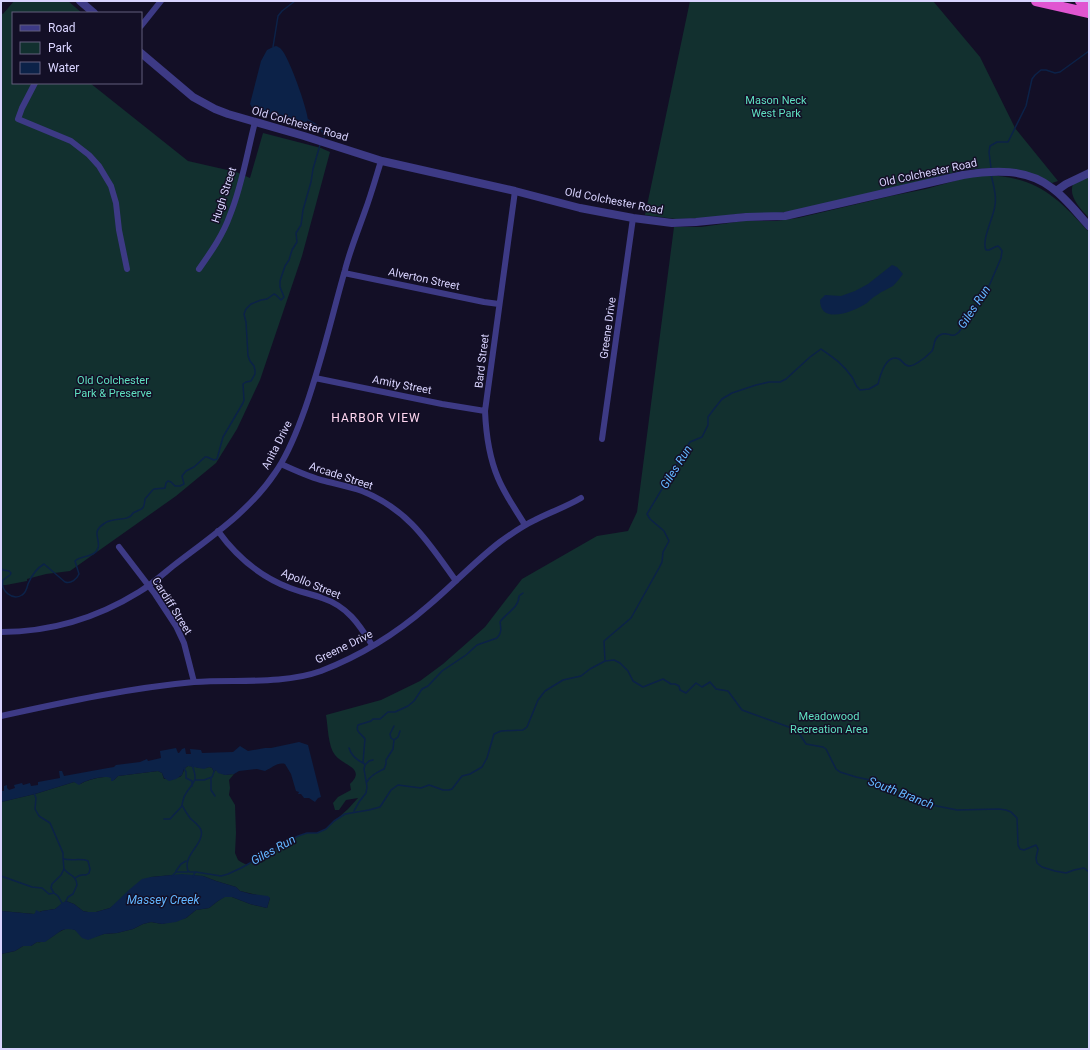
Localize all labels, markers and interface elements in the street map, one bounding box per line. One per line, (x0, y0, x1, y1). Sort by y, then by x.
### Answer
legend (12, 12, 142, 84)
text: Road (48, 21, 76, 35)
text: Park (48, 41, 73, 55)
text: Water (48, 61, 79, 75)
park label: Mason Neck West Park (745, 94, 807, 120)
street label: Old Colchester Road (250, 104, 350, 144)
street label: Old Colchester Road (878, 156, 978, 190)
street label: Hugh Street (209, 165, 239, 225)
street label: Old Colchester Road (564, 185, 664, 217)
street label: Alverton Street (387, 265, 461, 293)
water label: Giles Run (955, 283, 993, 331)
street label: Greene Drive (597, 296, 619, 360)
street label: Bard Street (472, 333, 492, 389)
street label: Amity Street (371, 373, 433, 397)
park label: Old Colchester Park & Preserve (74, 374, 152, 400)
district label: HARBOR VIEW (331, 411, 421, 425)
street label: Anita Drive (259, 418, 295, 472)
water label: Giles Run (657, 443, 695, 491)
street label: Arcade Street (307, 460, 375, 493)
street label: Apollo Street (279, 566, 343, 602)
street label: Cardiff Street (149, 575, 195, 637)
street label: Greene Drive (313, 627, 375, 666)
park label: Meadowood Recreation Area (790, 710, 868, 736)
water label: South Branch (866, 774, 936, 812)
water label: Giles Run (248, 832, 298, 868)
water label: Massey Creek (127, 893, 200, 907)

